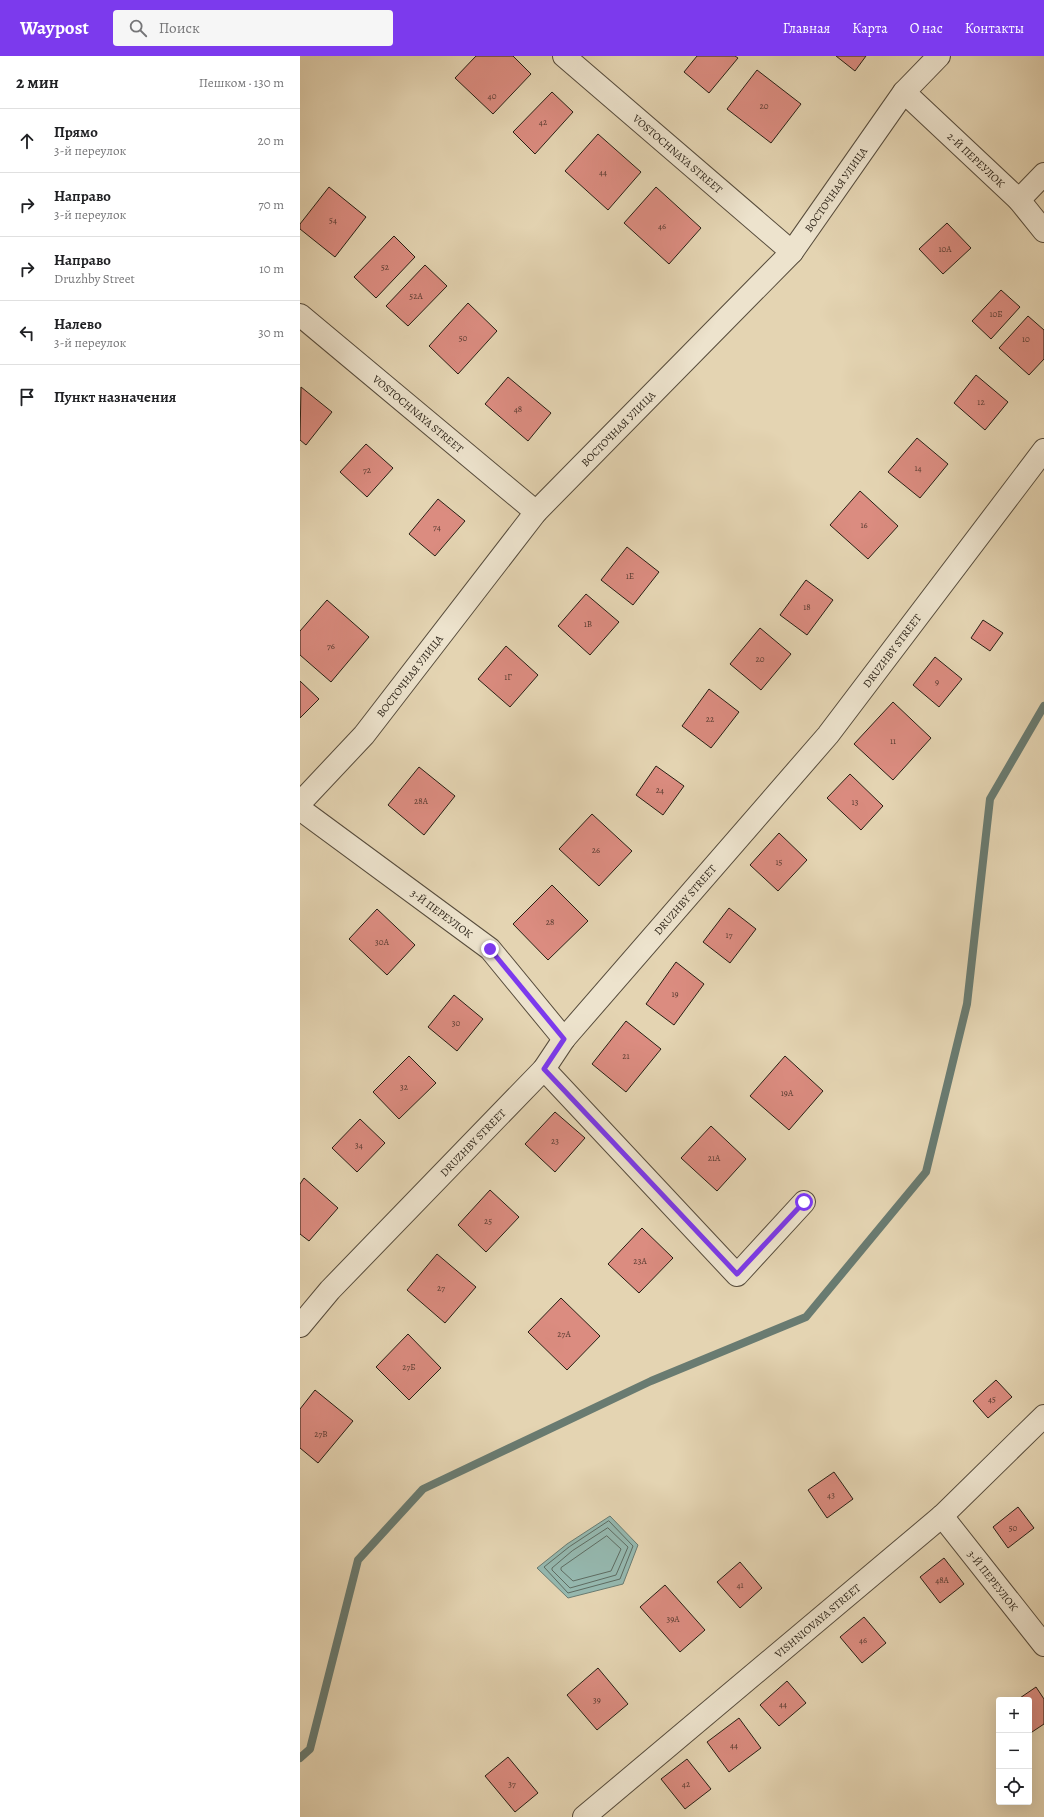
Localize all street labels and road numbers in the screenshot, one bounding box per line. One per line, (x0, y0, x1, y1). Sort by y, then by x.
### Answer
street label: VOSTOCHNAYA STREET (629, 110, 726, 197)
street label: 2-Й ПЕРЕУЛОК (944, 129, 1008, 191)
street label: ВОСТОЧНАЯ УЛИЦА (801, 144, 871, 235)
street label: VOSTOCHNAYA STREET (369, 371, 467, 456)
street label: ВОСТОЧНАЯ УЛИЦА (578, 387, 659, 470)
street label: DRUZHBY STREET (859, 611, 925, 691)
street label: ВОСТОЧНАЯ УЛИЦА (373, 631, 447, 720)
street label: DRUZHBY STREET (650, 861, 720, 938)
street label: 3-Й ПЕРЕУЛОК (408, 886, 476, 941)
street label: DRUZHBY STREET (436, 1106, 509, 1180)
street label: 3-Й ПЕРЕУЛОК (964, 1547, 1022, 1614)
street label: VISHNIOVAYA STREET (771, 1580, 864, 1662)

